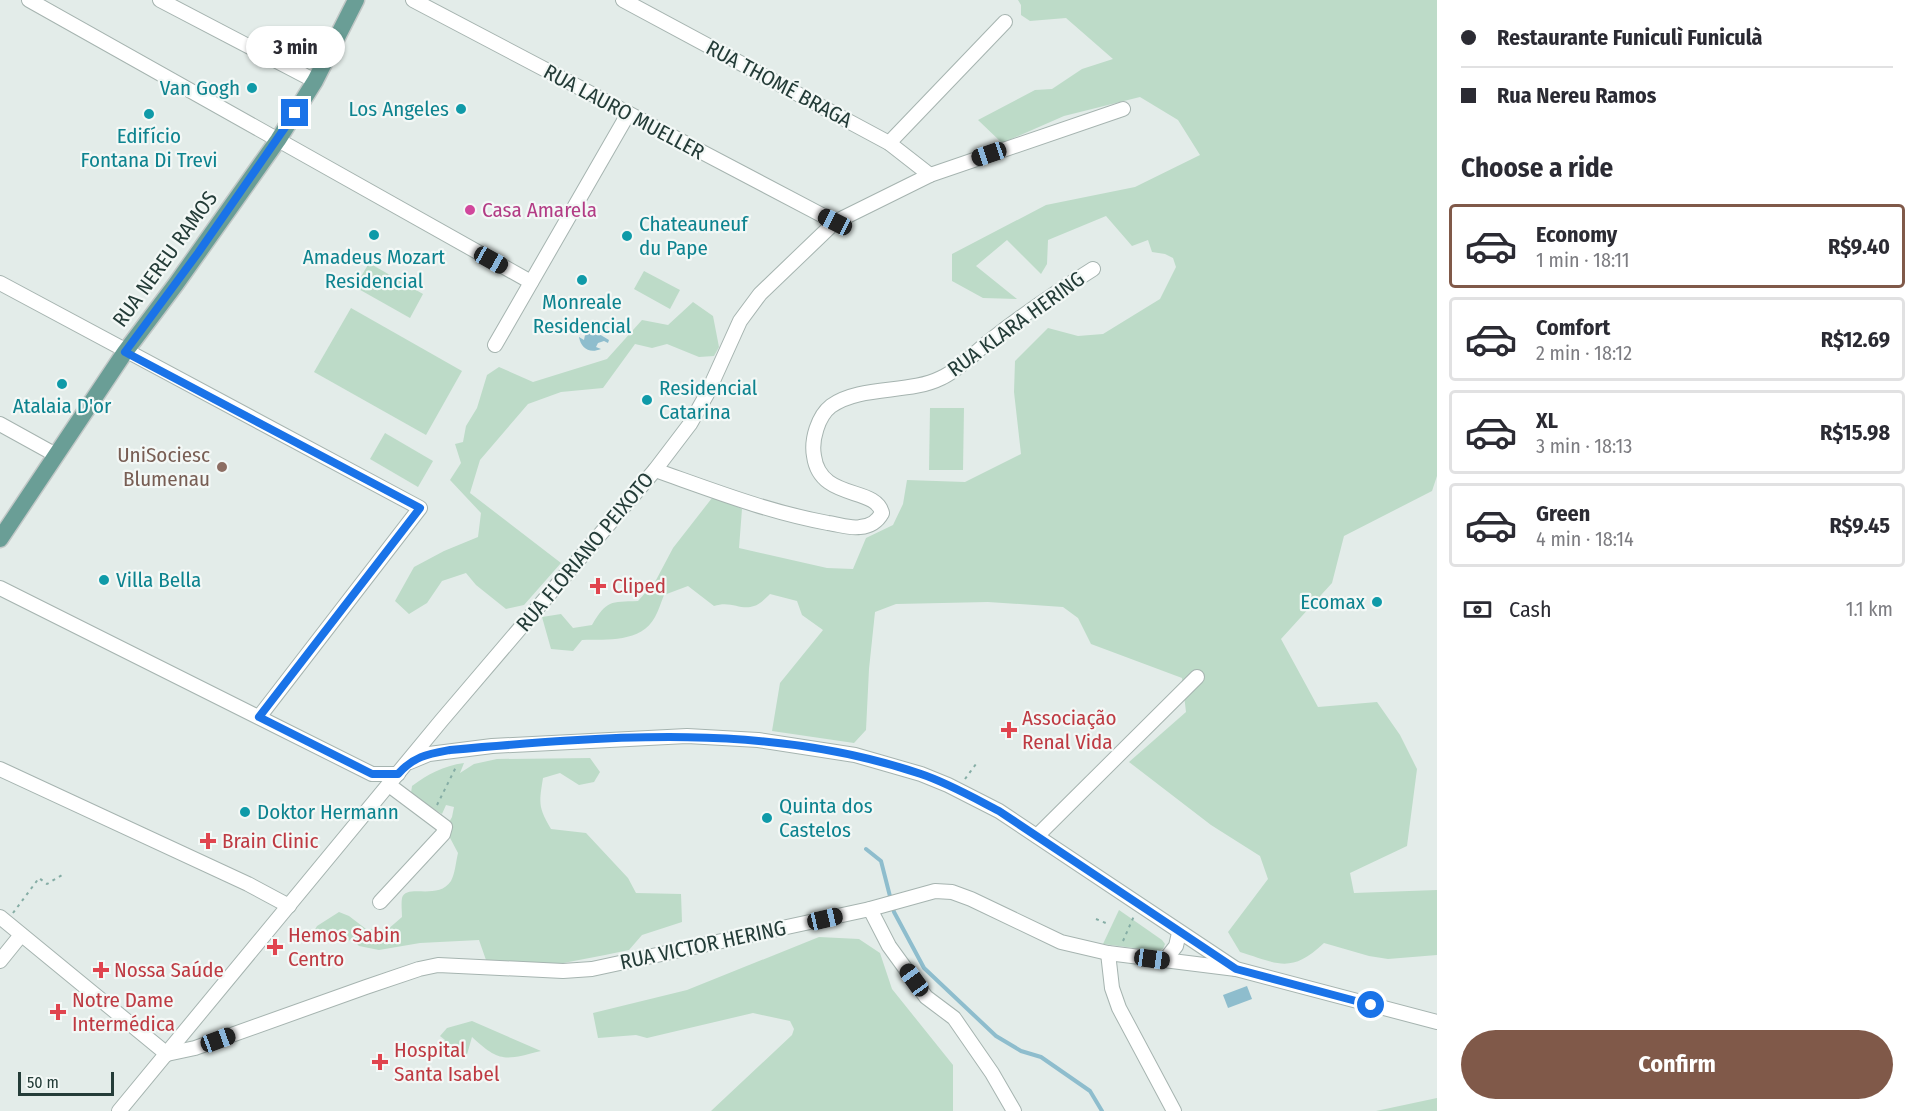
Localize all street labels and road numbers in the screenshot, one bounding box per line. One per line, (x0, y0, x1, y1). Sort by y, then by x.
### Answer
street label: RUA THOMÉ BRAGA (702, 35, 856, 133)
street label: RUA LAURO MUELLER (539, 59, 709, 166)
street label: RUA NEREU RAMOS (107, 186, 223, 332)
street label: RUA KLARA HERING (943, 266, 1089, 382)
street label: RUA FLORIANO PEIXOTO (511, 467, 659, 637)
street label: RUA VICTOR HERING (618, 915, 788, 975)

